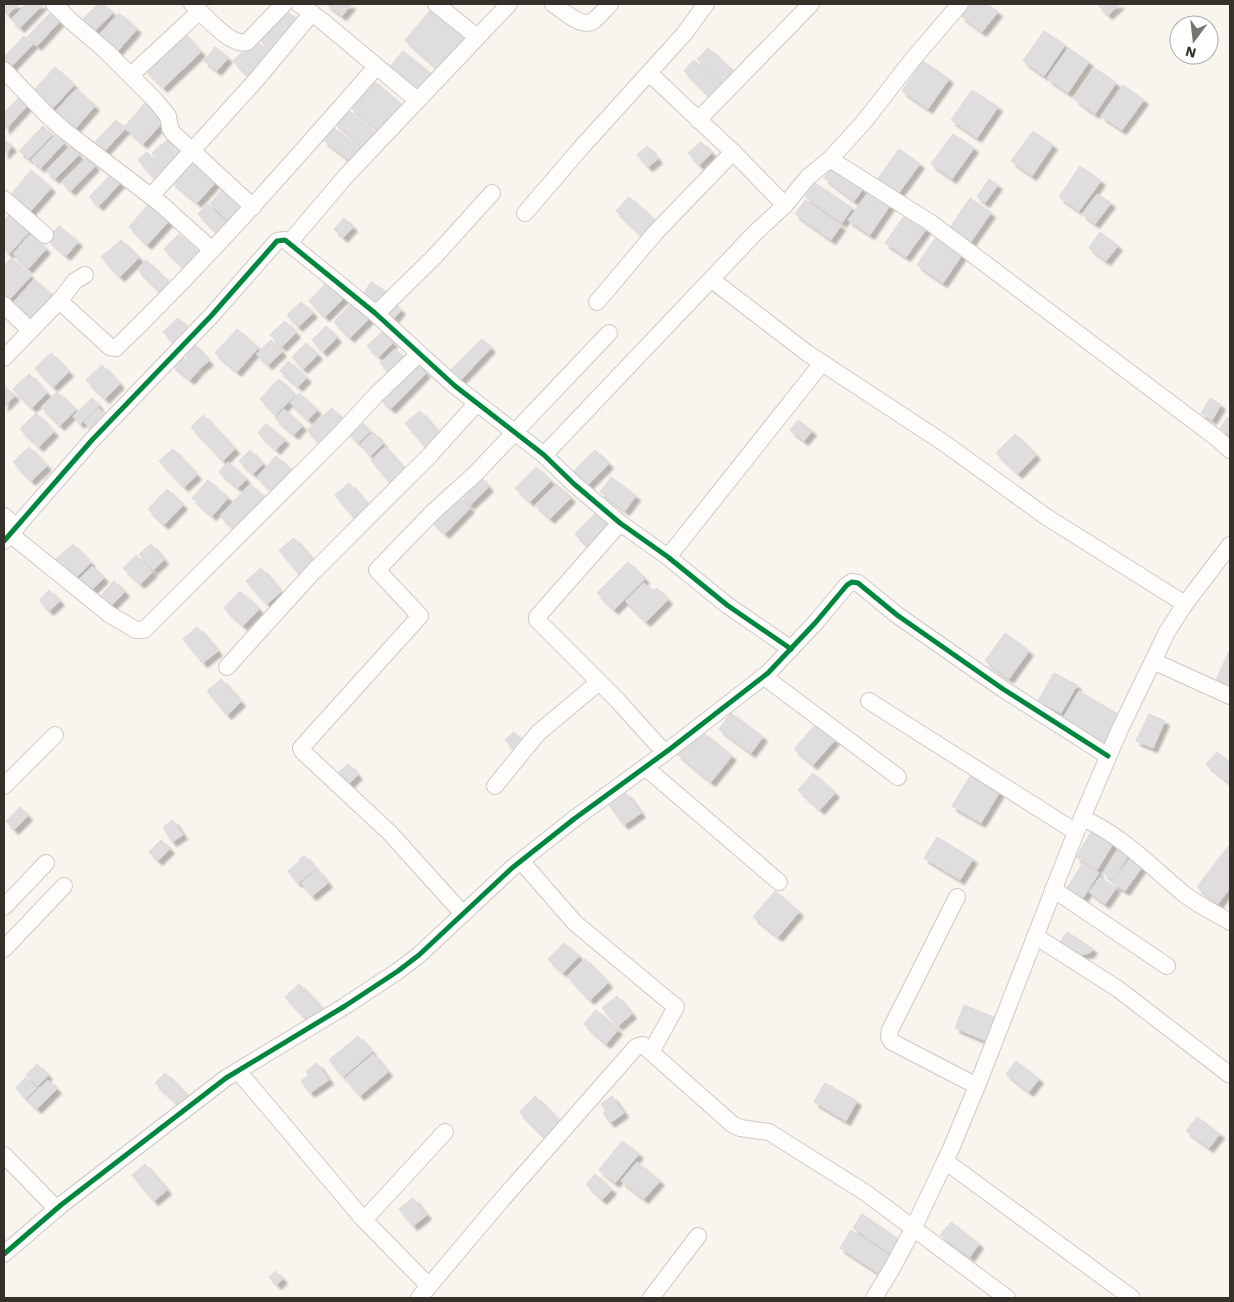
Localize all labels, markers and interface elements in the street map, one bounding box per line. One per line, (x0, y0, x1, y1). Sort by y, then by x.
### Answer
north arrow (1169, 15, 1219, 65)
text: N (1184, 43, 1198, 62)

